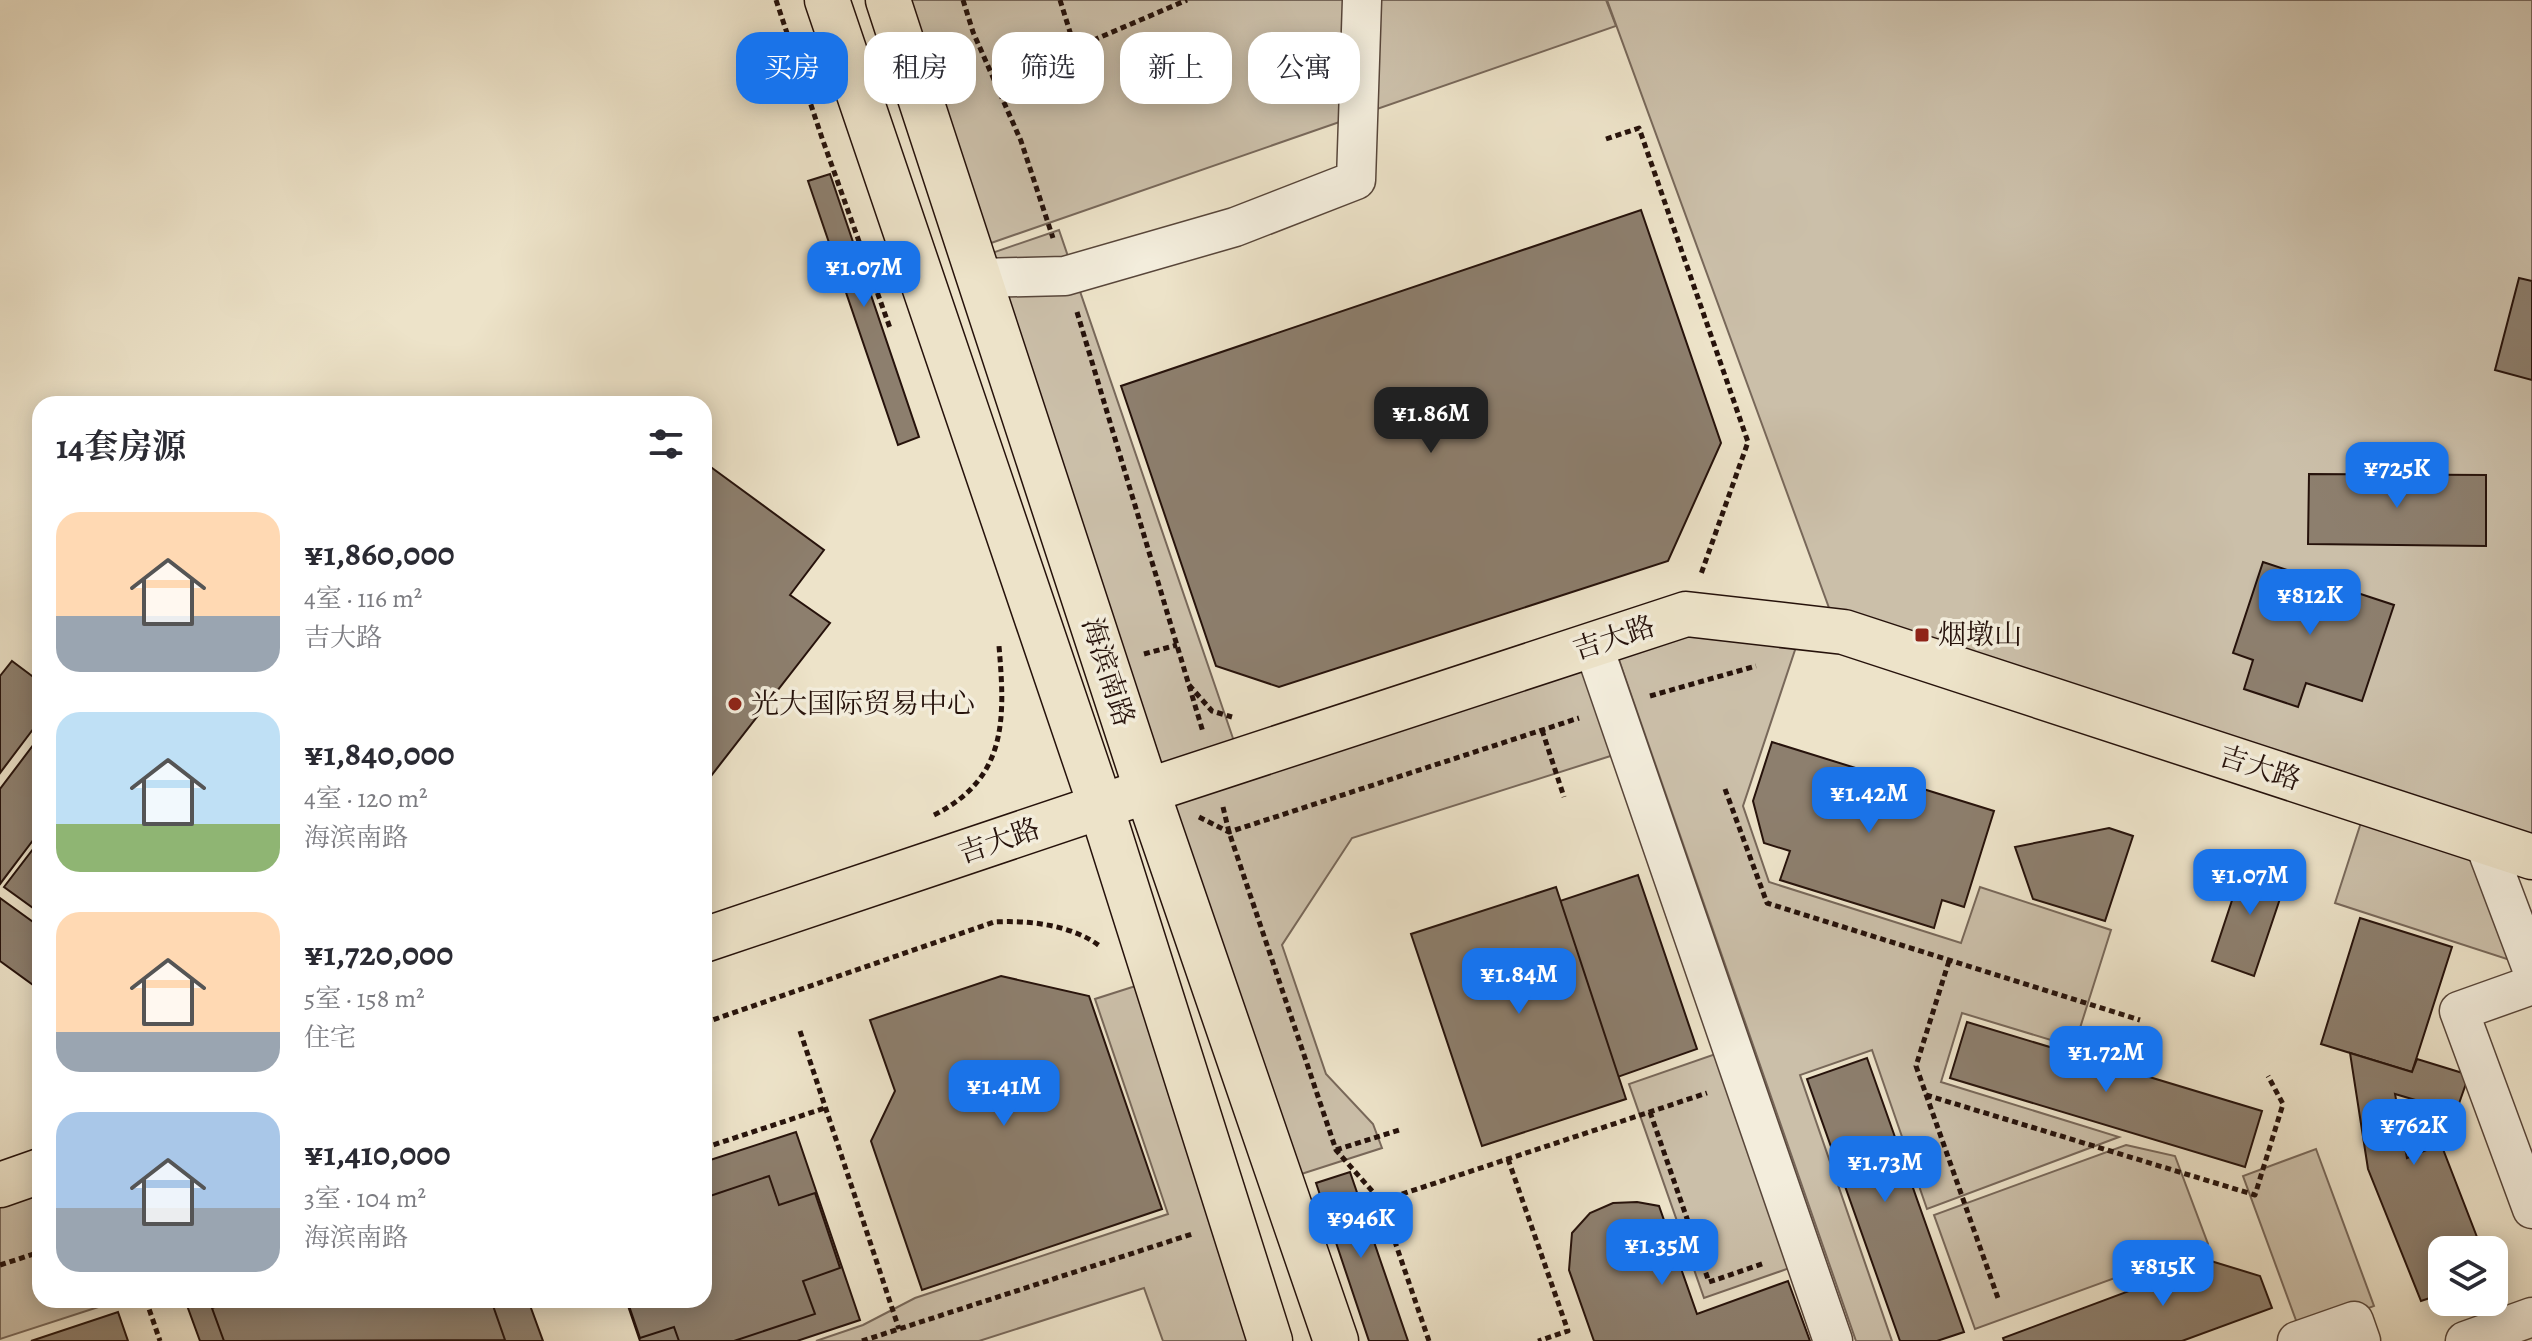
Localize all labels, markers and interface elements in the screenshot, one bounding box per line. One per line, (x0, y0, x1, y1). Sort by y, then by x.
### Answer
chip: 买房 (736, 32, 848, 104)
chip: 租房 (864, 32, 976, 104)
chip: 筛选 (992, 32, 1104, 104)
chip: 新上 (1120, 32, 1232, 104)
chip: 公寓 (1248, 32, 1360, 104)
pin: ¥1.07M (799, 241, 929, 309)
text: ¥1.07M (825, 249, 903, 284)
pin: ¥1.86M (1366, 387, 1496, 455)
text: ¥1.86M (1392, 395, 1470, 430)
icon: filters (644, 422, 688, 466)
text: 14套房源 (56, 423, 186, 470)
pin: ¥725K (2341, 442, 2453, 510)
text: ¥725K (2364, 450, 2430, 485)
text: ¥1,860,000 (304, 530, 455, 577)
icon: home (120, 544, 216, 640)
pin: ¥812K (2254, 569, 2366, 637)
text: ¥812K (2277, 577, 2343, 612)
text: 4室 · 116 m² (304, 581, 422, 616)
street label: 吉大路 (1568, 607, 1660, 669)
street label: 海滨南路 (1073, 613, 1143, 731)
place label: 烟墩山 (1938, 616, 2022, 654)
text: 吉大路 (304, 620, 382, 655)
marker: 烟墩山 (1913, 626, 1931, 644)
place label: 光大国际贸易中心 (751, 685, 975, 723)
marker: 光大国际贸易中心 (726, 695, 744, 713)
text: ¥1,840,000 (304, 730, 455, 777)
street label: 吉大路 (2214, 737, 2306, 799)
icon: home (120, 744, 216, 840)
pin: ¥1.42M (1804, 767, 1934, 835)
text: ¥1.42M (1830, 775, 1908, 810)
text: 4室 · 120 m² (304, 781, 428, 816)
street label: 吉大路 (953, 809, 1045, 873)
text: 海滨南路 (304, 820, 408, 855)
pin: ¥1.07M (2185, 849, 2315, 917)
text: ¥1.07M (2211, 857, 2289, 892)
text: ¥1,720,000 (304, 930, 453, 977)
icon: home (120, 944, 216, 1040)
pin: ¥1.84M (1454, 948, 1584, 1016)
text: ¥1.84M (1480, 956, 1558, 991)
text: 5室 · 158 m² (304, 981, 425, 1016)
text: 住宅 (304, 1020, 356, 1055)
pin: ¥1.72M (2041, 1026, 2171, 1094)
text: ¥1.72M (2068, 1034, 2144, 1069)
pin: ¥1.41M (939, 1060, 1069, 1128)
text: ¥1.41M (967, 1068, 1041, 1103)
pin: ¥762K (2358, 1099, 2470, 1167)
text: ¥762K (2380, 1107, 2448, 1142)
text: ¥1,410,000 (304, 1130, 451, 1177)
pin: ¥1.73M (1820, 1136, 1950, 1204)
icon: home (120, 1144, 216, 1240)
text: ¥1.73M (1847, 1144, 1923, 1179)
text: 3室 · 104 m² (304, 1181, 426, 1216)
pin: ¥946K (1305, 1192, 1417, 1260)
text: ¥946K (1327, 1200, 1395, 1235)
pin: ¥1.35M (1597, 1219, 1727, 1287)
text: 海滨南路 (304, 1220, 408, 1255)
text: ¥1.35M (1624, 1227, 1700, 1262)
map controls (2428, 1236, 2508, 1316)
button: layers (2428, 1236, 2508, 1316)
pin: ¥815K (2107, 1240, 2219, 1308)
text: ¥815K (2131, 1248, 2195, 1283)

